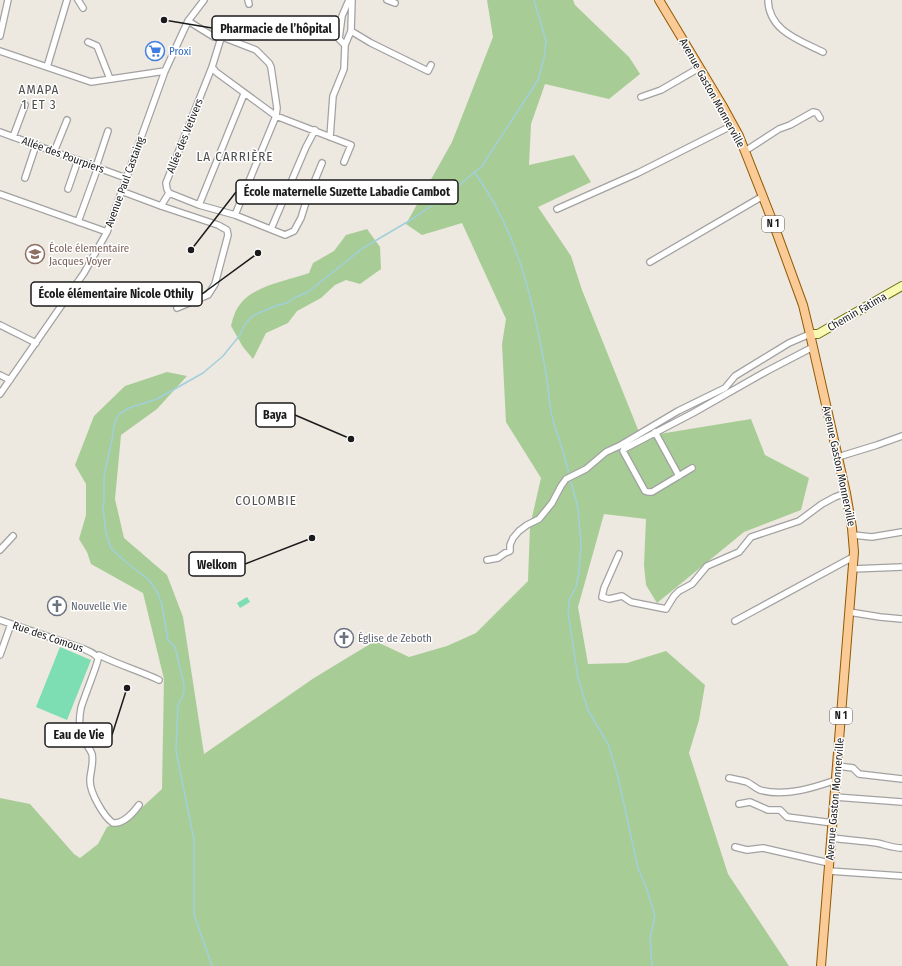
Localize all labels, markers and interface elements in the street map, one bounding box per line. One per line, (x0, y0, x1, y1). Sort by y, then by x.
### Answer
callout: Pharmacie de l’hôpital (212, 16, 339, 40)
text: Pharmacie de l’hôpital (220, 22, 332, 36)
street label: Avenue Gaston Monnerville (677, 36, 747, 150)
supermarket icon: Proxi (144, 40, 166, 62)
place label: Proxi (169, 45, 192, 58)
district label: AMAPA 1 ET 3 (19, 82, 59, 112)
street label: Allée des Vetivers (164, 96, 206, 175)
street label: Allée des Pourpiers (20, 134, 106, 176)
street label: Avenue Paul Castaing (103, 134, 148, 229)
district label: LA CARRIÈRE (197, 149, 273, 164)
callout: École maternelle Suzette Labadie Cambot (236, 180, 458, 204)
text: École maternelle Suzette Labadie Cambot (244, 183, 451, 199)
road number: N 1 (762, 216, 784, 232)
place label: École élementaire Jacques Voyer (49, 241, 129, 268)
school or university icon: École élementaire Jacques Voyer (24, 243, 46, 265)
callout: École élémentaire Nicole Othily (31, 282, 202, 306)
text: École élémentaire Nicole Othily (39, 285, 194, 301)
street label: Chemin Fatima (825, 290, 889, 334)
callout: Baya (256, 403, 295, 427)
street label: Avenue Gaston Monnerville (820, 405, 858, 527)
text: Baya (263, 408, 287, 422)
district label: COLOMBIE (235, 493, 297, 508)
callout: Welkom (189, 552, 245, 576)
text: Welkom (197, 558, 237, 572)
church icon: Nouvelle Vie (46, 595, 68, 617)
place label: Nouvelle Vie (71, 600, 127, 613)
street label: Rue des Comous (11, 619, 85, 655)
church icon: Église de Zeboth (333, 627, 355, 649)
place label: Église de Zeboth (358, 631, 432, 645)
road number: N 1 (830, 708, 852, 724)
callout: Eau de Vie (45, 723, 112, 747)
text: Eau de Vie (54, 728, 104, 742)
street label: Avenue Gaston Monnerville (823, 737, 847, 861)

